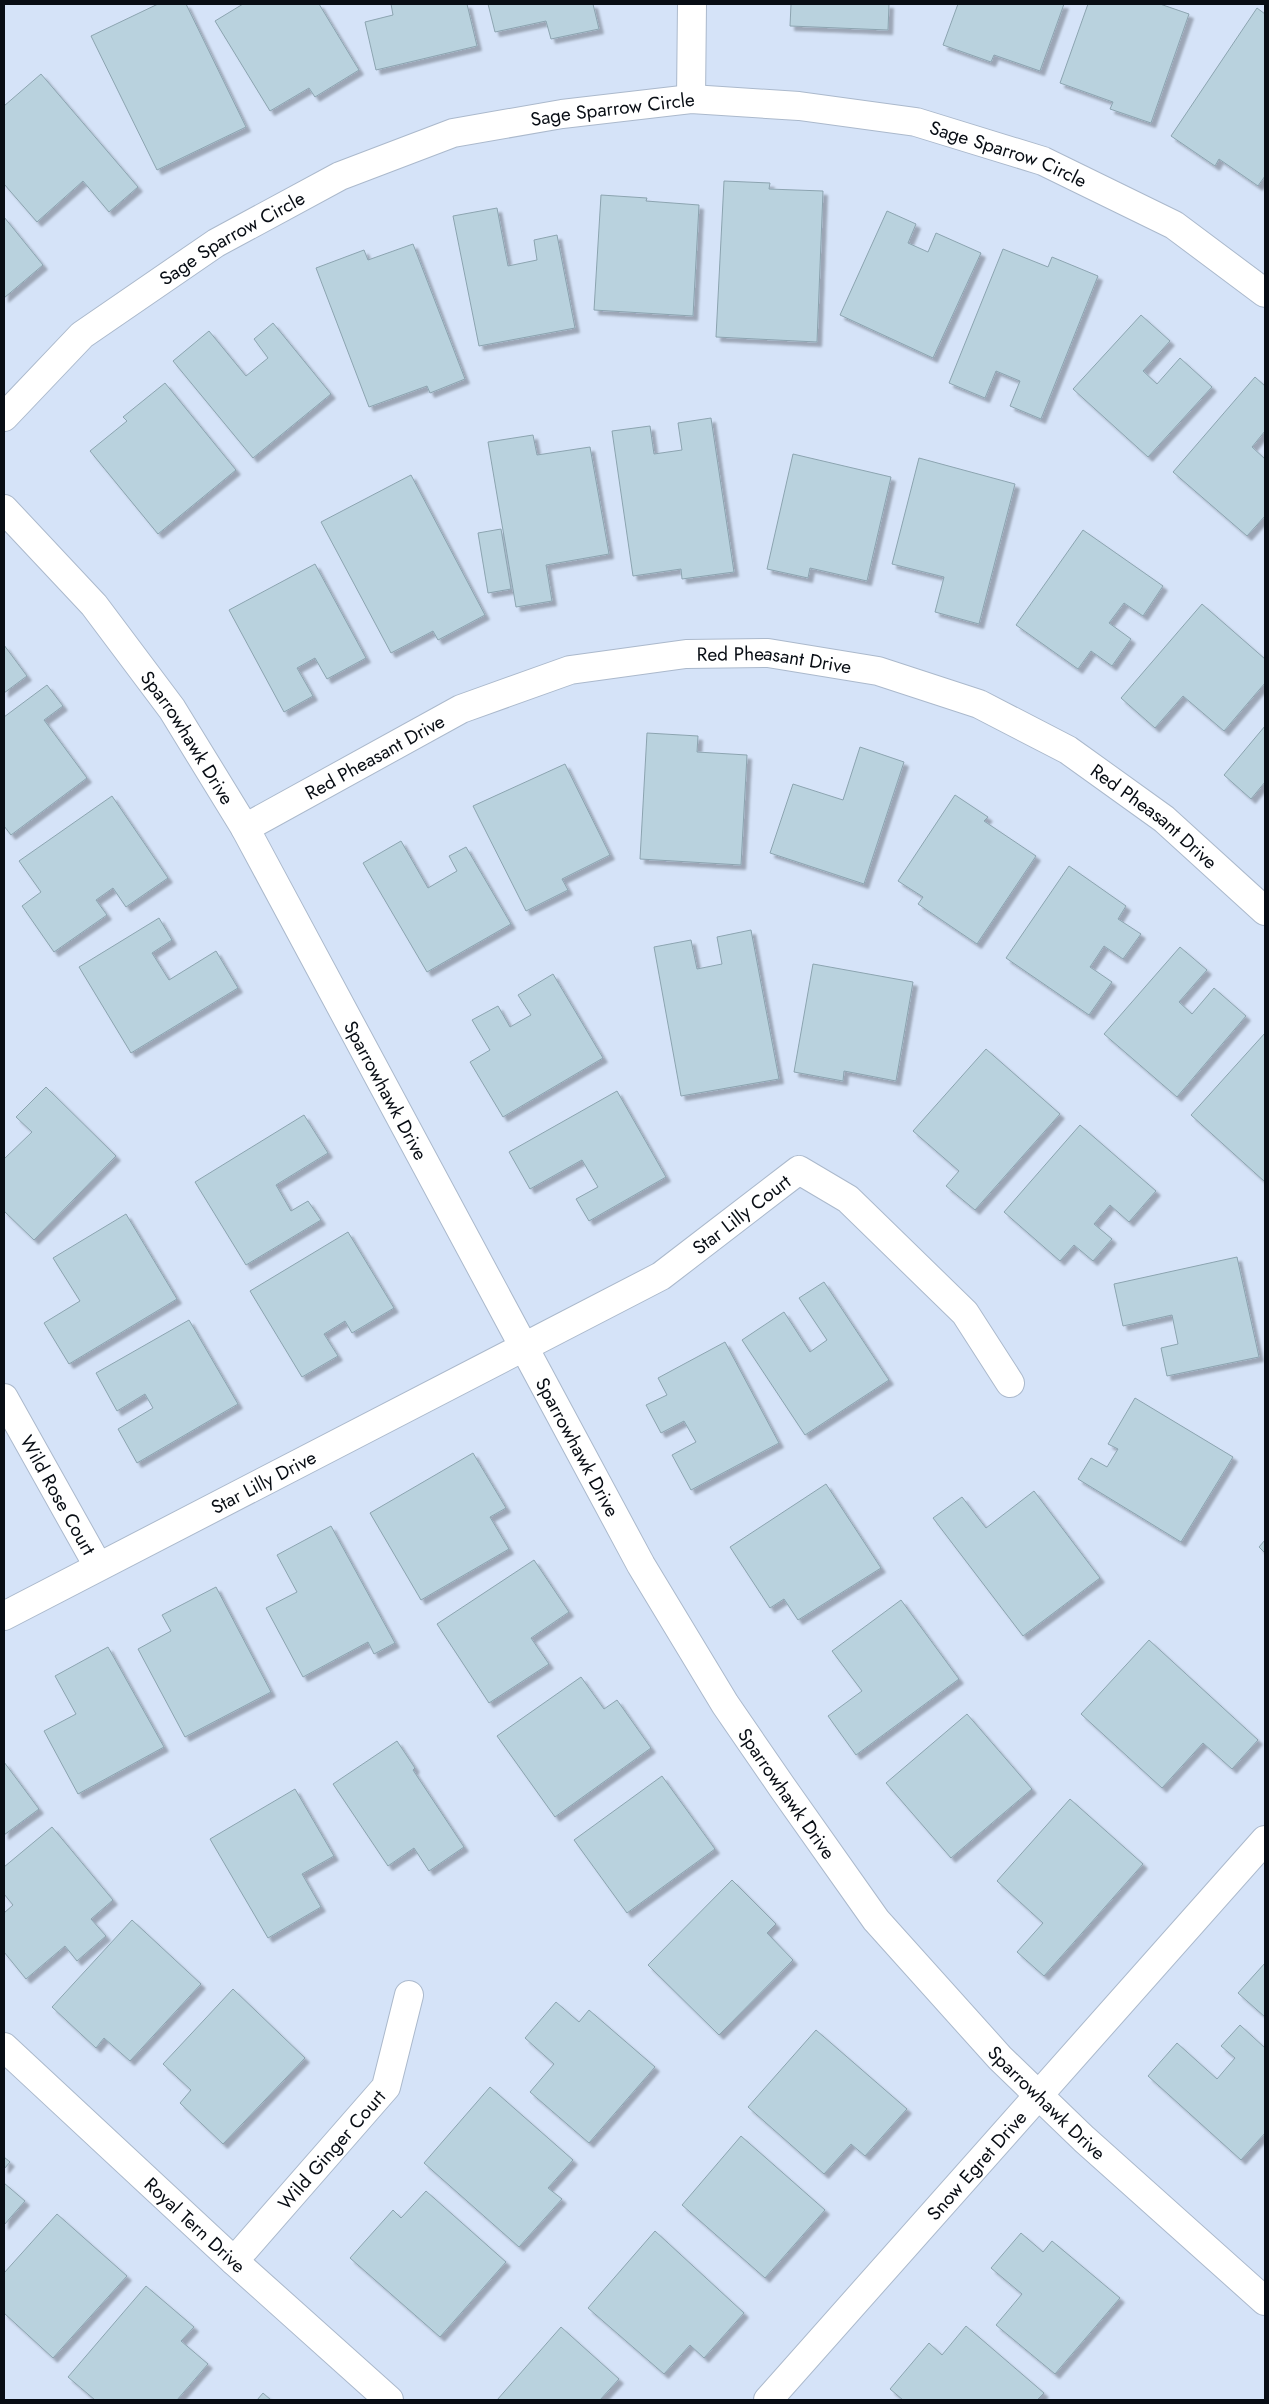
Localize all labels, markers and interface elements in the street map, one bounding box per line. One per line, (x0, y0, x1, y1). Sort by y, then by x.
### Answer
street label: Sage Sparrow Circle (528, 85, 696, 133)
street label: Sage Sparrow Circle (926, 113, 1092, 194)
street label: Sage Sparrow Circle (154, 184, 310, 292)
street label: Red Pheasant Drive (697, 639, 854, 680)
street label: Sparrowhawk Drive (134, 665, 241, 810)
street label: Red Pheasant Drive (300, 707, 449, 806)
street label: Red Pheasant Drive (1085, 757, 1224, 875)
street label: Sparrowhawk Drive (337, 1016, 435, 1165)
street label: Star Lilly Court (687, 1168, 796, 1261)
street label: Sparrowhawk Drive (529, 1373, 626, 1522)
street label: Wild Rose Court (14, 1430, 103, 1560)
street label: Star Lilly Drive (206, 1443, 321, 1520)
street label: Sparrowhawk Drive (732, 1722, 842, 1865)
street label: Sparrowhawk Drive (982, 2040, 1112, 2166)
street label: Wild Ginger Court (271, 2083, 392, 2216)
street label: Snow Egret Drive (920, 2104, 1033, 2226)
street label: Royal Tern Drive (138, 2171, 252, 2279)

